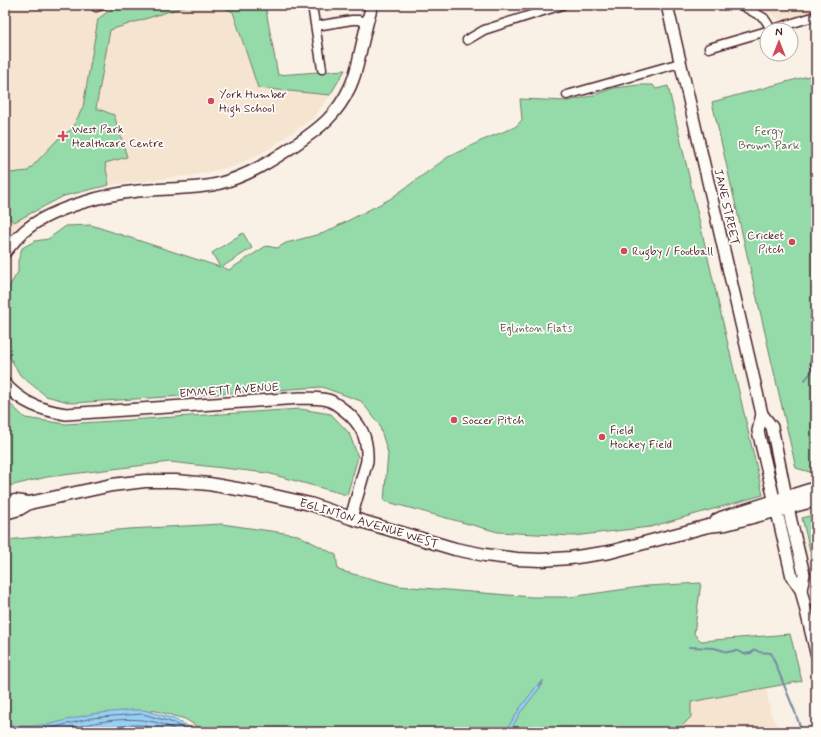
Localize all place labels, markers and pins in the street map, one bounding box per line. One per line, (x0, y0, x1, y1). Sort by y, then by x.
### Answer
place label: York Humber High School (219, 87, 287, 118)
marker: York Humber High School (206, 96, 216, 106)
place label: West Park Healthcare Centre (72, 122, 164, 152)
marker: West Park Healthcare Centre (57, 130, 69, 142)
place label: Cricket Pitch (747, 228, 785, 258)
marker: Cricket Pitch (787, 237, 797, 247)
place label: Rugby / Football (632, 244, 713, 261)
marker: Rugby / Football (619, 246, 629, 256)
place label: Soccer Pitch (462, 413, 524, 429)
marker: Soccer Pitch (449, 415, 459, 425)
place label: Field Hockey Field (610, 423, 672, 453)
marker: Field Hockey Field (597, 432, 607, 442)

